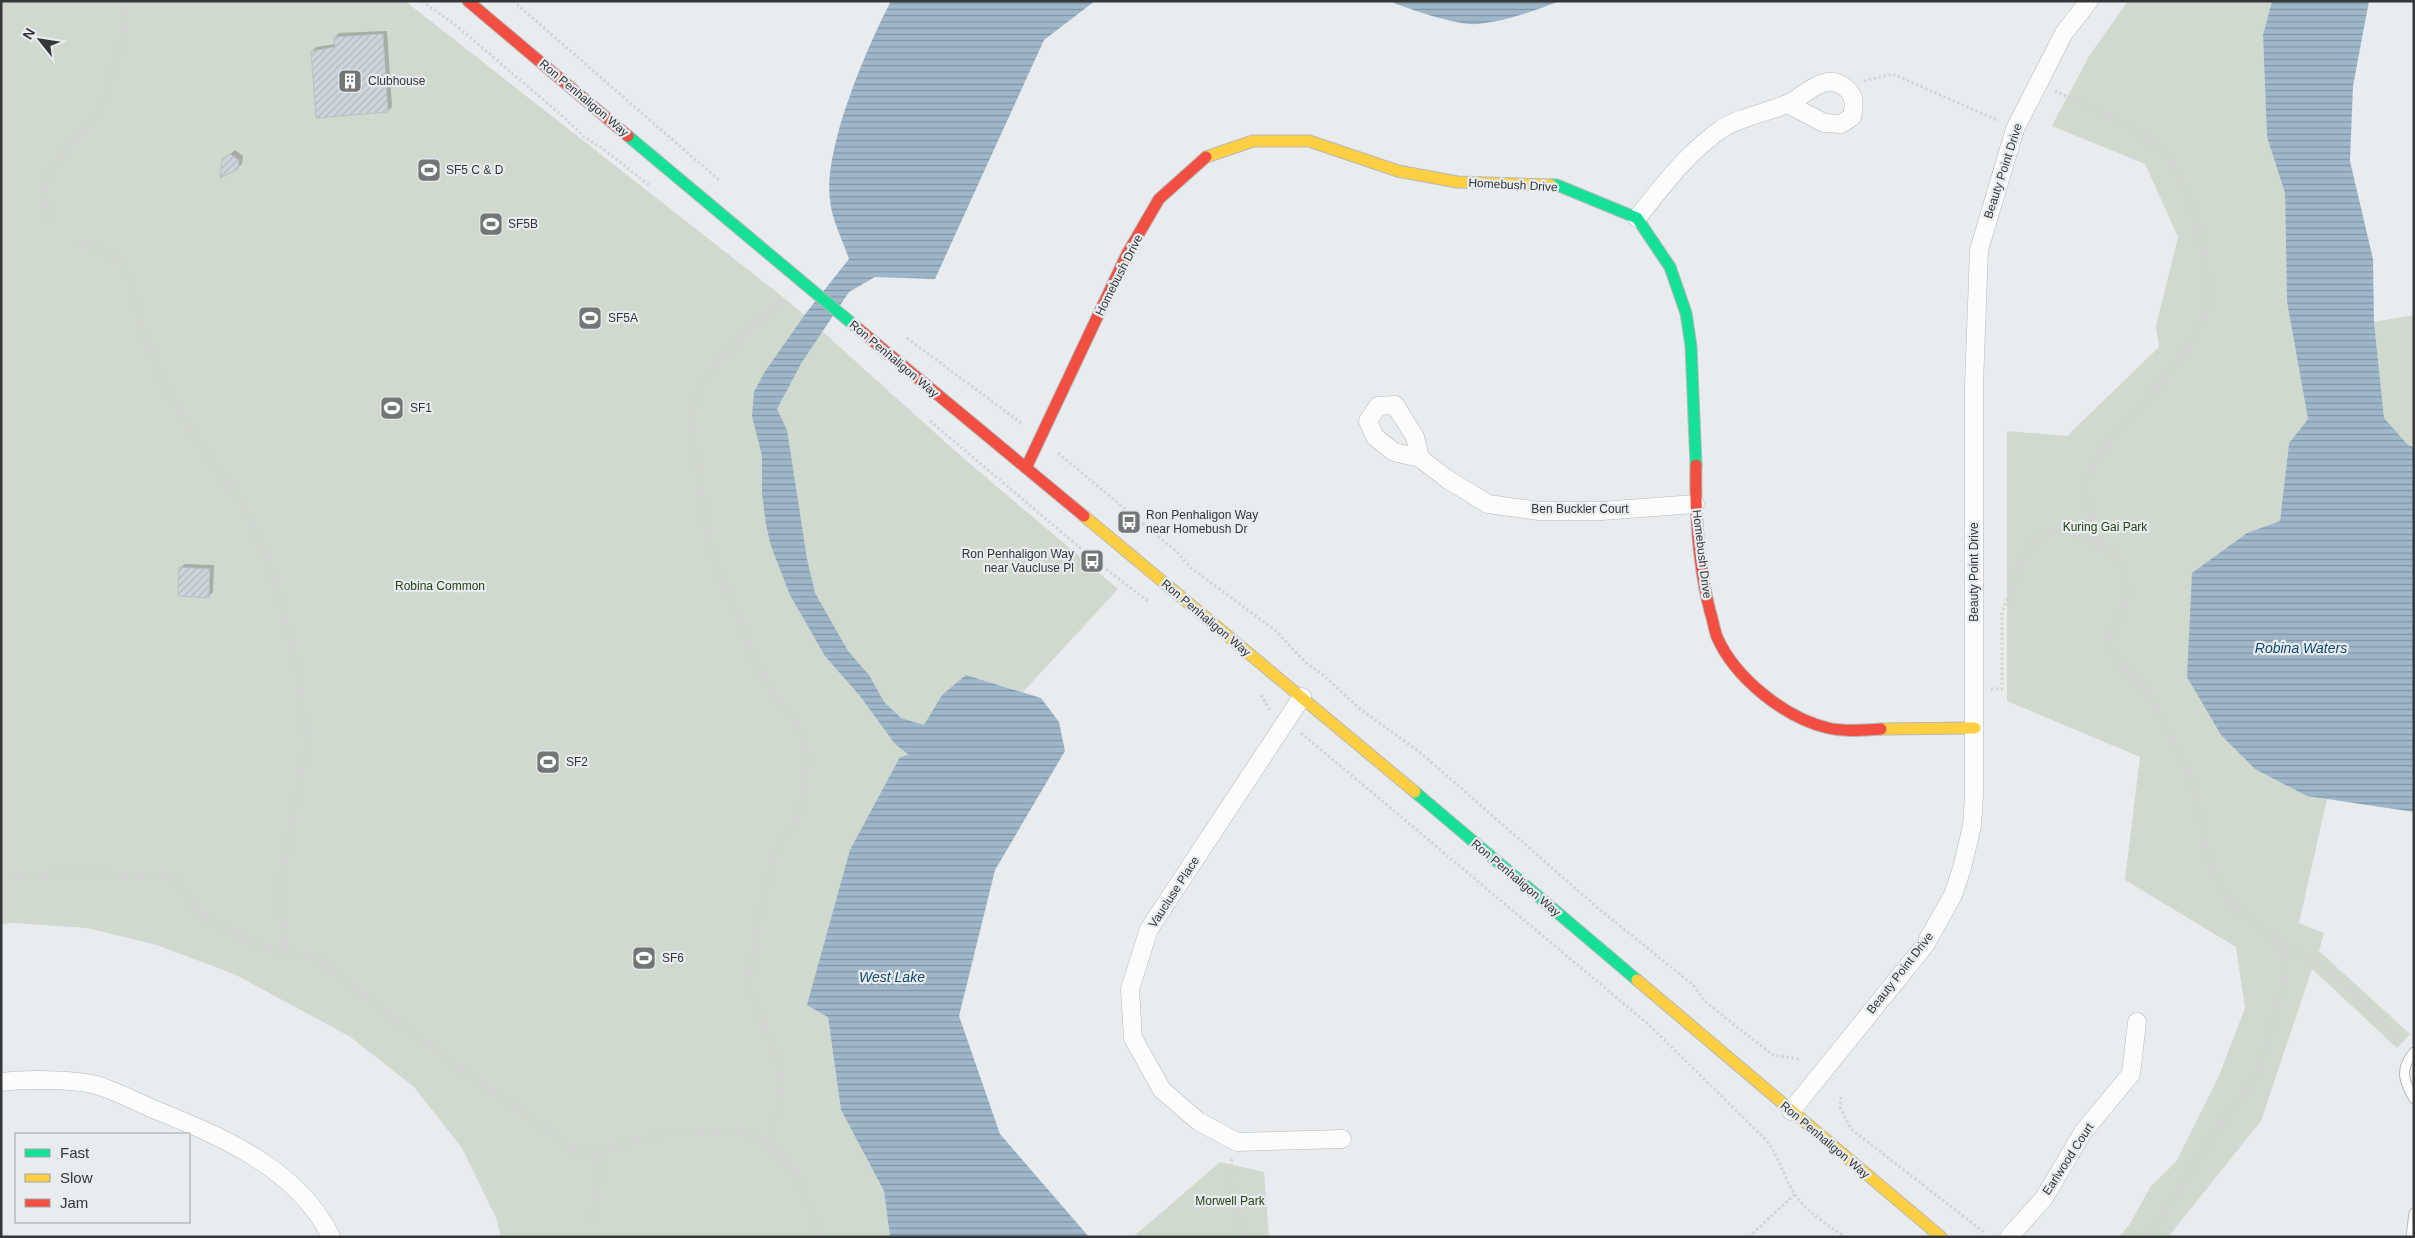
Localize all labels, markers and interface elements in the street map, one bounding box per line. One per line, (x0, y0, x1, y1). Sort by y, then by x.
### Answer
north arrow (15, 15, 65, 65)
text: N (19, 25, 38, 42)
street label: Ron Penhaligon Way (536, 57, 632, 139)
building icon: Clubhouse (337, 68, 363, 94)
place label: Clubhouse (368, 74, 426, 88)
street label: Beauty Point Drive (1981, 121, 2025, 220)
sports icon: SF5 C & D (416, 157, 442, 183)
place label: SF5 C & D (446, 163, 504, 177)
street label: Homebush Drive (1468, 176, 1558, 194)
sports icon: SF5B (478, 211, 504, 237)
place label: SF5B (508, 217, 538, 231)
street label: Homebush Drive (1092, 232, 1146, 318)
sports icon: SF5A (577, 305, 603, 331)
place label: SF5A (608, 311, 638, 325)
street label: Ron Penhaligon Way (846, 318, 942, 400)
sports icon: SF1 (379, 395, 405, 421)
place label: SF1 (410, 401, 432, 415)
street label: Ben Buckler Court (1531, 502, 1629, 516)
place label: Ron Penhaligon Way near Homebush Dr (1146, 508, 1258, 536)
bus stop icon: Ron Penhaligon Way near Homebush Dr (1116, 509, 1142, 535)
street label: Homebush Drive (1690, 509, 1714, 600)
park label: Kuring Gai Park (2063, 520, 2148, 534)
street label: Beauty Point Drive (1967, 522, 1981, 622)
place label: Ron Penhaligon Way near Vaucluse Pl (962, 547, 1074, 575)
bus stop icon: Ron Penhaligon Way near Vaucluse Pl (1079, 548, 1105, 574)
street label: Ron Penhaligon Way (1158, 577, 1254, 659)
park label: Robina Common (395, 579, 485, 593)
water label: Robina Waters (2255, 640, 2347, 656)
sports icon: SF2 (535, 749, 561, 775)
place label: SF2 (566, 755, 588, 769)
street label: Ron Penhaligon Way (1468, 837, 1564, 919)
street label: Vaucluse Place (1146, 854, 1202, 930)
street label: Beauty Point Drive (1864, 929, 1936, 1016)
sports icon: SF6 (631, 945, 657, 971)
place label: SF6 (662, 951, 684, 965)
water label: West Lake (859, 969, 925, 985)
street label: Ron Penhaligon Way (1777, 1099, 1873, 1181)
street label: Earlwood Court (2040, 1120, 2097, 1197)
legend (15, 1133, 190, 1223)
text: Fast (60, 1144, 90, 1161)
text: Slow (60, 1169, 93, 1186)
text: Jam (60, 1194, 88, 1211)
park label: Morwell Park (1195, 1194, 1266, 1208)

